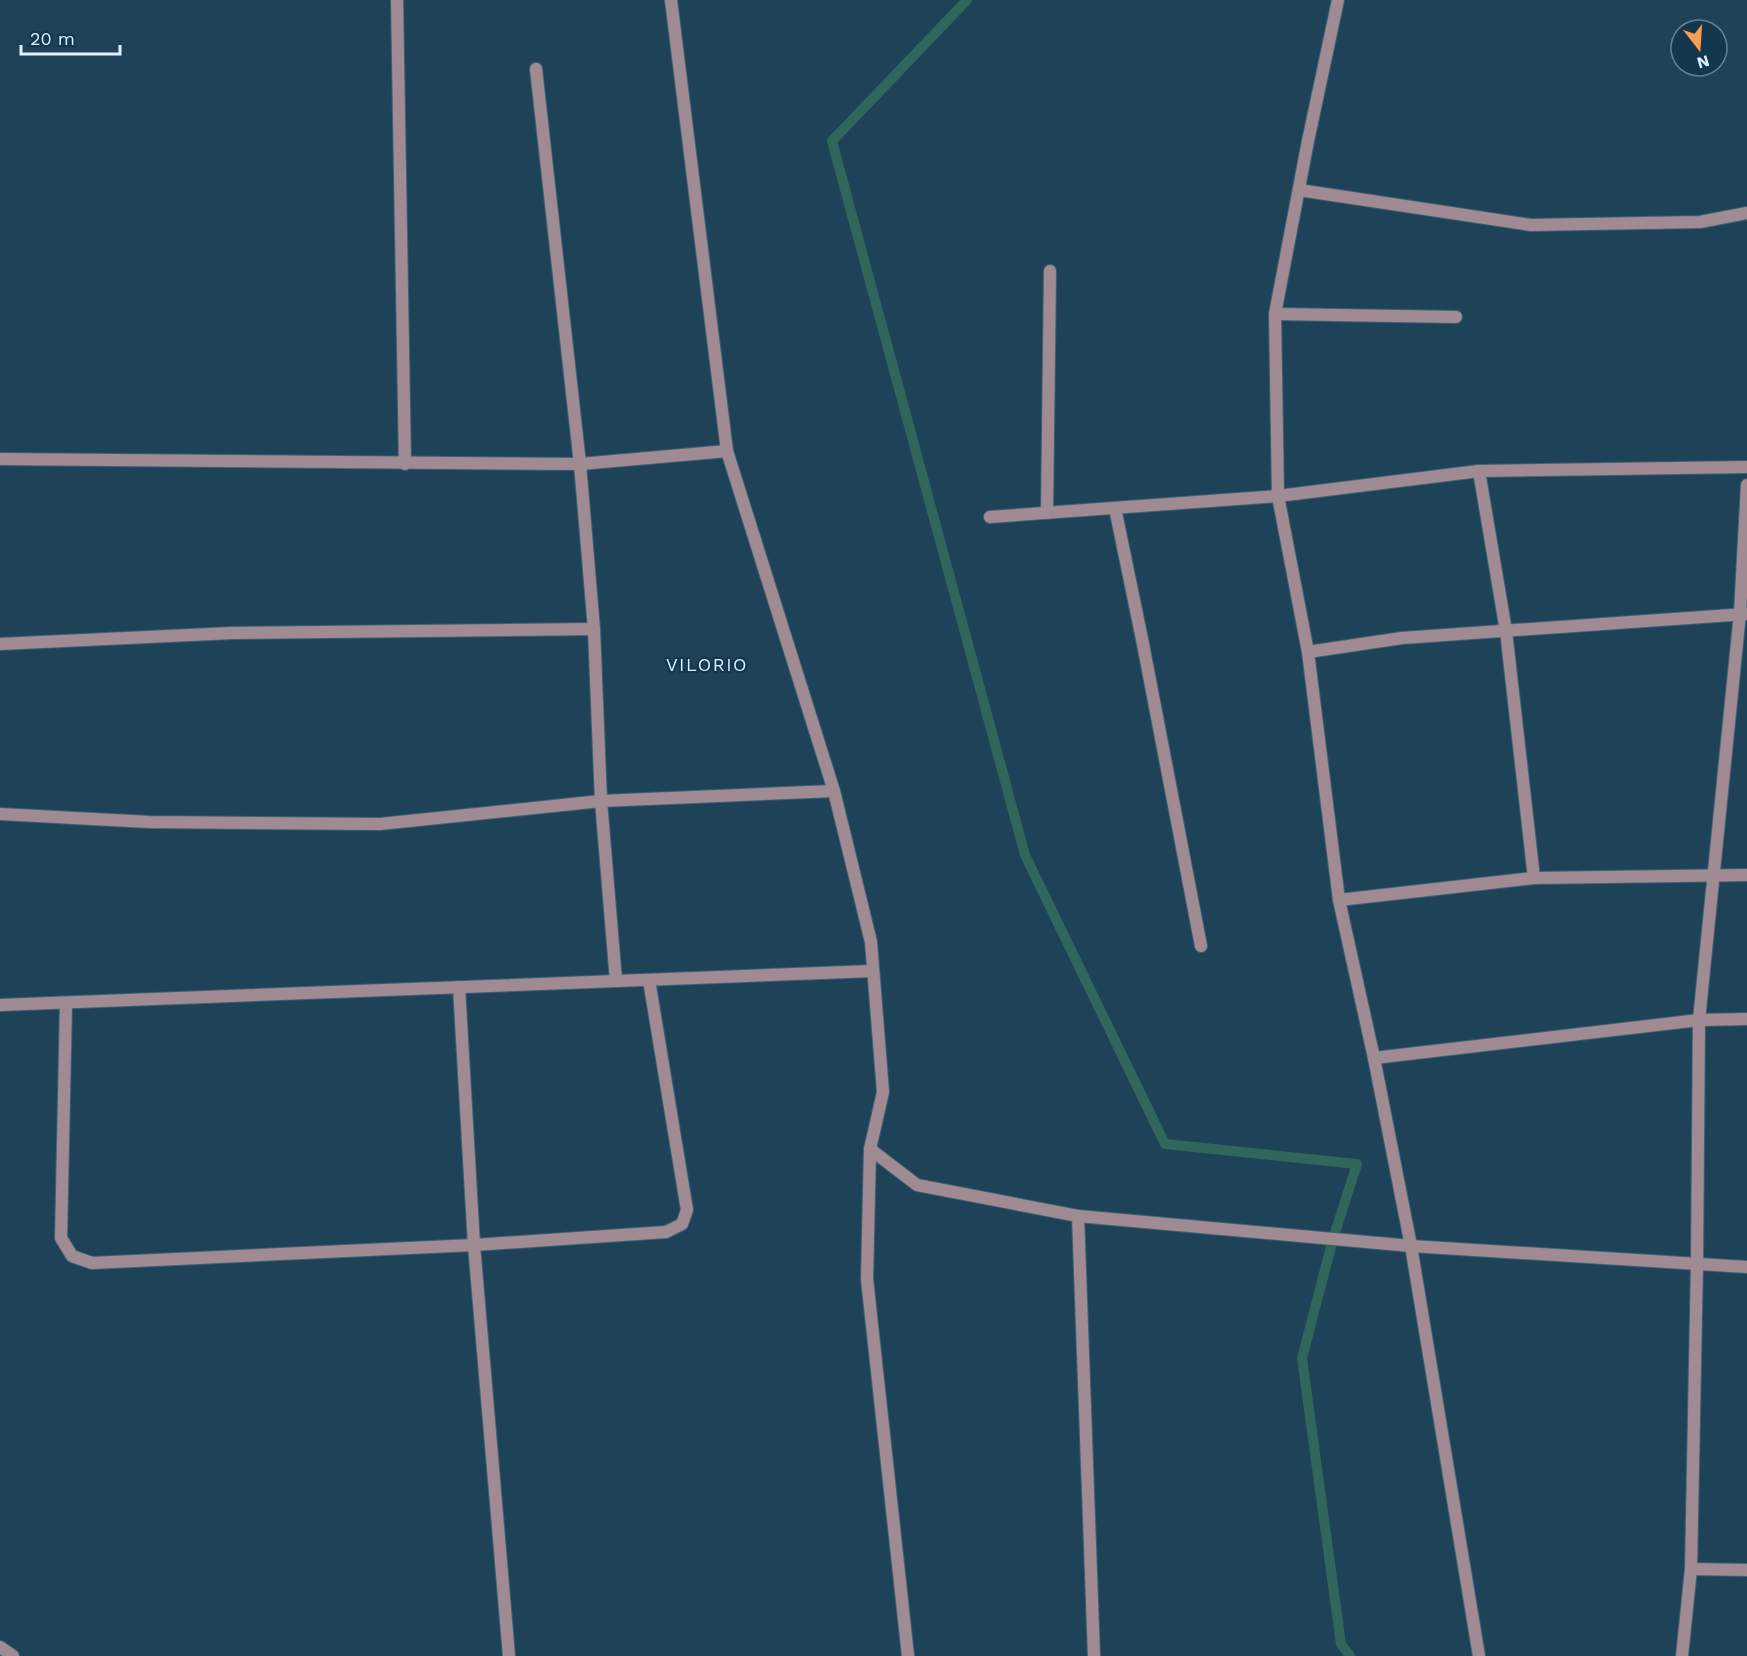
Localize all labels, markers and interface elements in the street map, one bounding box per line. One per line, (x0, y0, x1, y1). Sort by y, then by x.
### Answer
scale bar (21, 18, 120, 56)
north arrow (1669, 18, 1729, 78)
text: 20 m (30, 28, 75, 49)
text: N (1695, 51, 1712, 73)
district label: VILORIO (666, 654, 748, 675)

